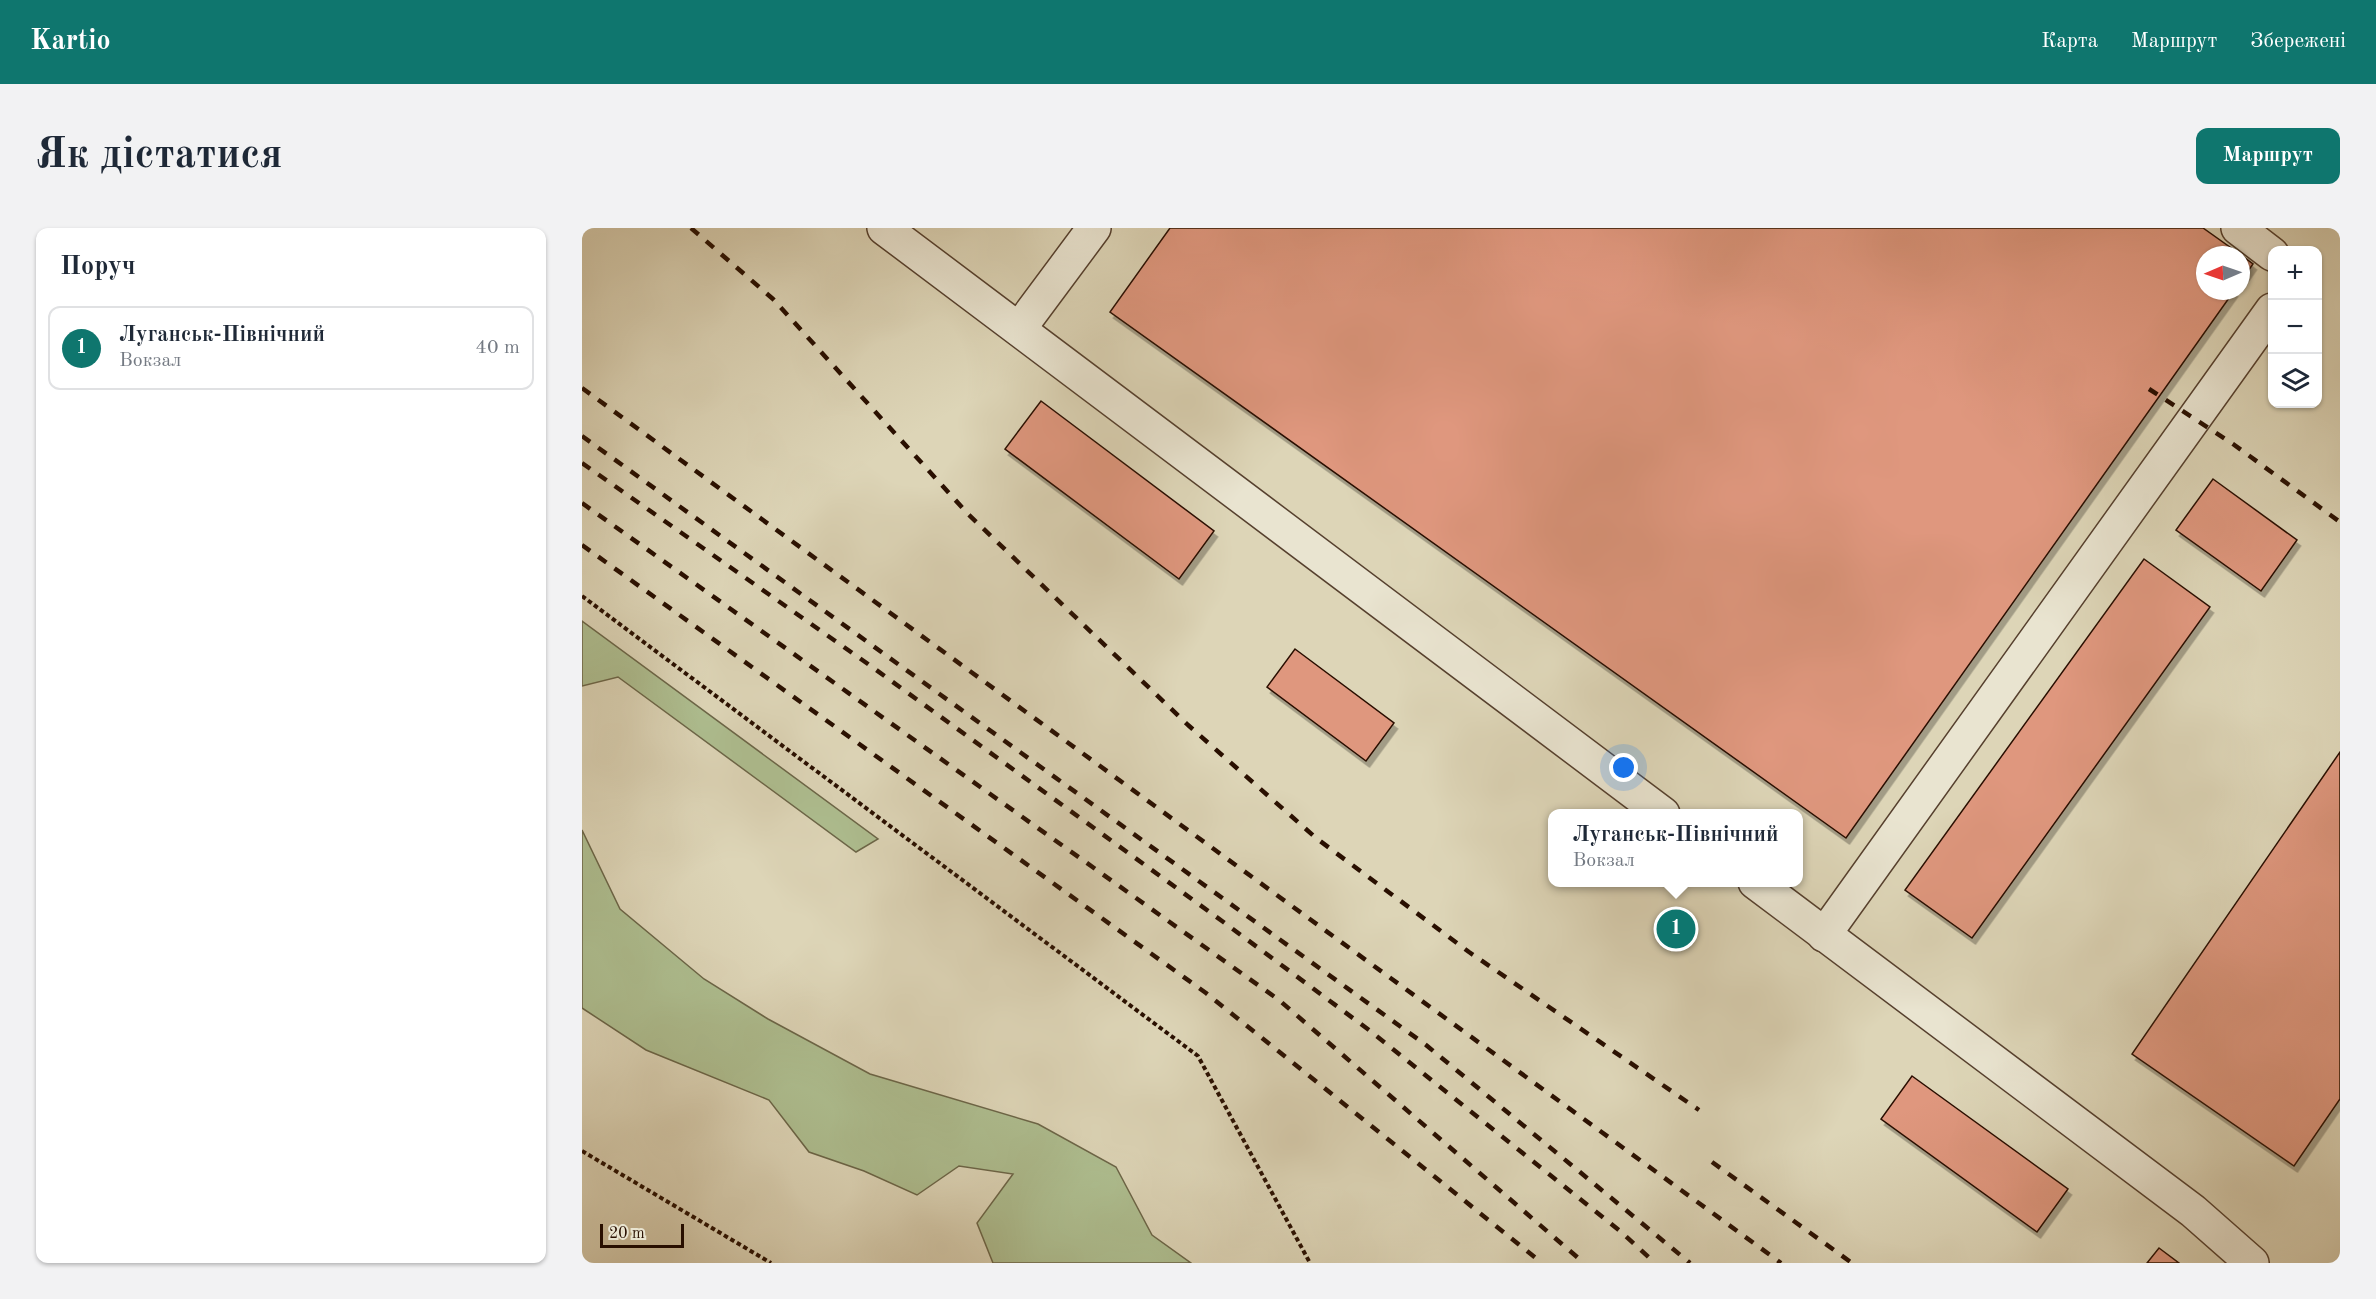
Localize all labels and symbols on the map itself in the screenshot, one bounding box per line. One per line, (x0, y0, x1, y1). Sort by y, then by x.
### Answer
north arrow (2196, 246, 2250, 300)
your location (1609, 753, 1638, 782)
pin: 1 (1656, 906, 1696, 952)
scale bar (600, 1221, 684, 1248)

